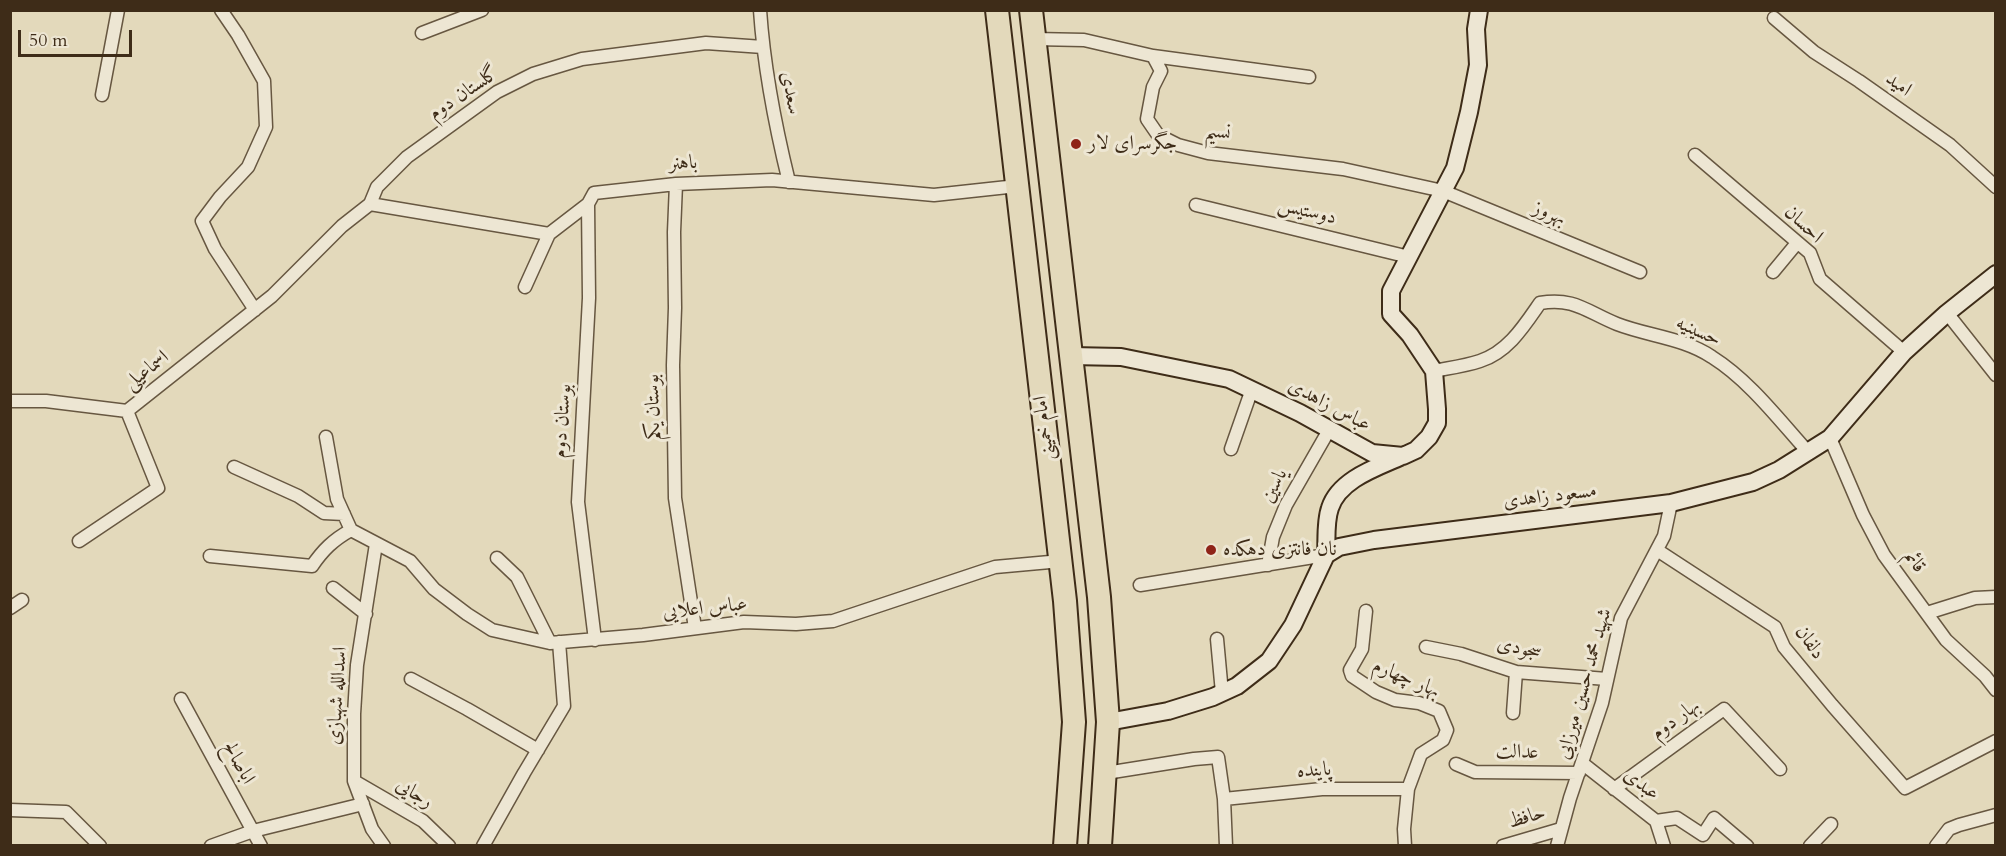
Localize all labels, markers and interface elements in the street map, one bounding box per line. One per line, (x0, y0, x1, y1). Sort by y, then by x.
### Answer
scale bar (21, 18, 135, 56)
text: 50 m (29, 28, 68, 53)
street label: گلستان دوم (424, 62, 504, 126)
street label: امید (1880, 68, 1916, 102)
street label: سعدی (774, 70, 806, 116)
street label: نسیم (1204, 119, 1232, 147)
place label: جگرسرای لار (1088, 132, 1177, 156)
marker: جگرسرای لار (1069, 137, 1083, 151)
street label: باهنر (668, 151, 698, 177)
street label: دوستیس (1275, 193, 1339, 231)
street label: بهروز (1529, 197, 1569, 231)
street label: احسان (1778, 201, 1828, 249)
street label: حسینیه (1672, 312, 1724, 352)
street label: اسماعیلی (120, 346, 174, 396)
street label: بوستان یکم (641, 374, 667, 440)
street label: عباس زاهدی (1284, 374, 1374, 438)
street label: بوستان دوم (548, 383, 578, 459)
street label: امام خمینی (1029, 394, 1061, 462)
street label: یاسین (1256, 465, 1294, 507)
street label: مسعود زاهدی (1502, 479, 1598, 515)
place label: نان فانتزی دهکده (1223, 538, 1337, 562)
marker: نان فانتزی دهکده (1204, 543, 1218, 557)
street label: قائم (1898, 546, 1930, 578)
street label: عباس اعلایی (662, 593, 748, 625)
street label: شهید محمد حسین میرزایی (1552, 606, 1618, 762)
street label: دلفان (1789, 621, 1829, 665)
street label: سجودی (1494, 633, 1544, 665)
street label: اسدالله شهبازی (323, 646, 353, 746)
street label: بهار چهارم (1369, 654, 1443, 704)
street label: بهار دوم (1647, 694, 1705, 746)
street label: اباصالح (217, 737, 259, 789)
street label: عدالت (1495, 741, 1539, 765)
street label: پاینده (1296, 758, 1332, 784)
street label: عبدی (1618, 764, 1664, 806)
street label: رجایی (391, 773, 437, 815)
street label: حافظ (1506, 801, 1548, 835)

